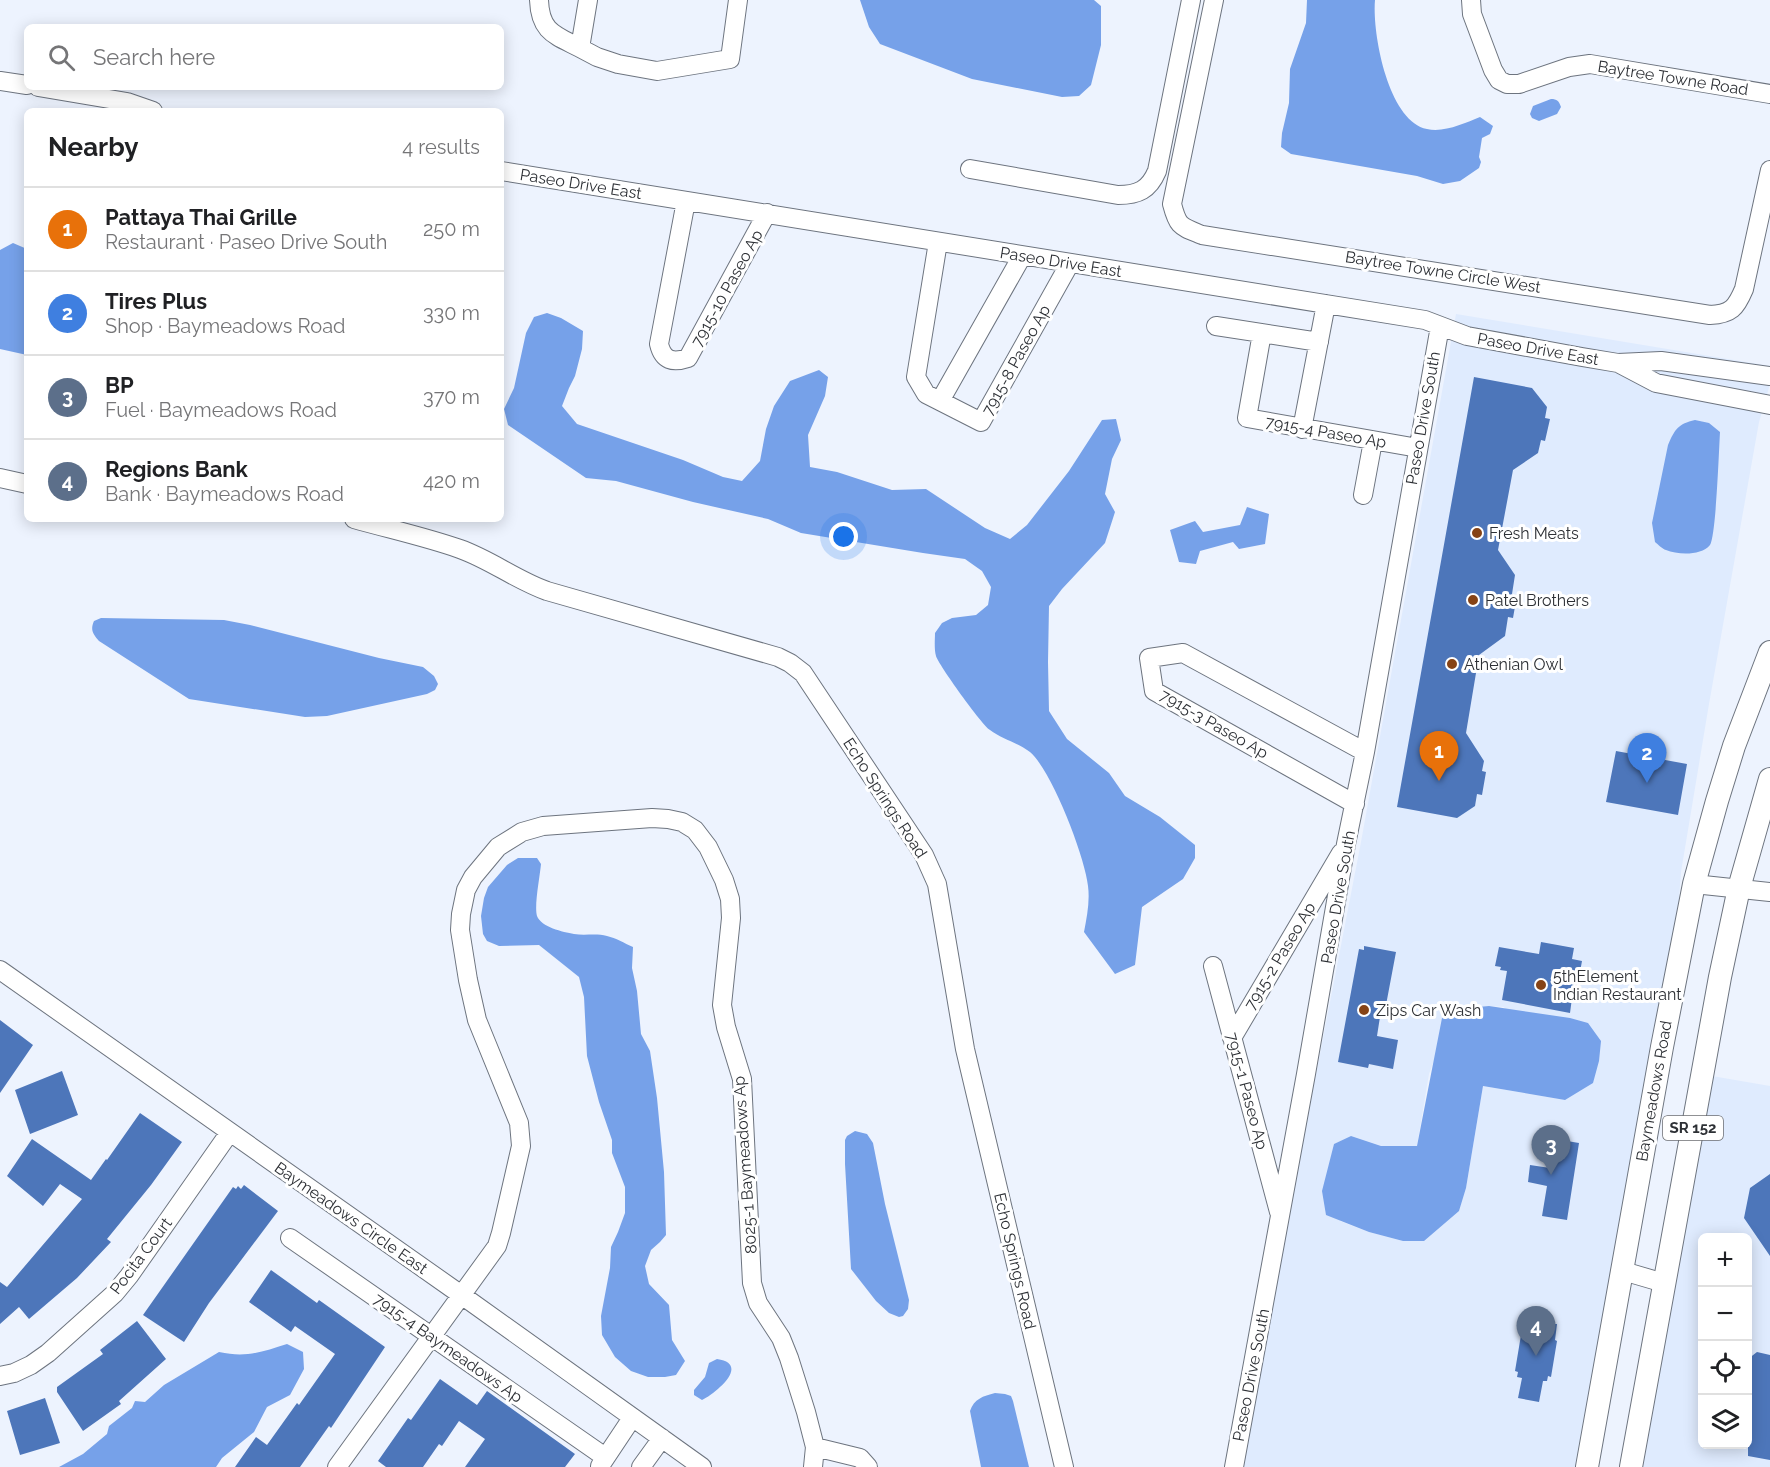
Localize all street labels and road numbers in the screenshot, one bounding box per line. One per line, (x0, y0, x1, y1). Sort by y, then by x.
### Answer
street label: Baytree Towne Road (1596, 57, 1750, 99)
street label: Paseo Drive East (519, 165, 644, 203)
street label: 7915-10 Paseo Ap (687, 226, 767, 350)
street label: Paseo Drive East (999, 243, 1124, 281)
street label: Baytree Towne Circle West (1344, 247, 1543, 297)
street label: 7915-8 Paseo Ap (978, 301, 1054, 418)
street label: Paseo Drive East (1476, 329, 1601, 369)
street label: Paseo Drive South (1402, 350, 1444, 486)
street label: 7915-4 Paseo Ap (1264, 412, 1388, 452)
street label: 7915-3 Paseo Ap (1157, 685, 1272, 763)
street label: Echo Springs Road (839, 734, 931, 862)
street label: Paseo Drive South (1317, 829, 1359, 965)
street label: 7915-2 Paseo Ap (1240, 899, 1320, 1013)
street label: Baymeadows Road (1632, 1019, 1676, 1163)
street label: 7915-1 Paseo Ap (1222, 1030, 1272, 1152)
street label: 8025-1 Baymeadows Ap (729, 1075, 761, 1255)
road number: SR 152 (1663, 1116, 1723, 1140)
street label: Baymeadows Circle East (271, 1158, 432, 1278)
street label: Echo Springs Road (990, 1191, 1040, 1331)
street label: Pocita Court (106, 1214, 176, 1298)
street label: 7915-4 Baymeadows Ap (370, 1289, 526, 1407)
street label: Paseo Drive South (1229, 1307, 1273, 1443)

